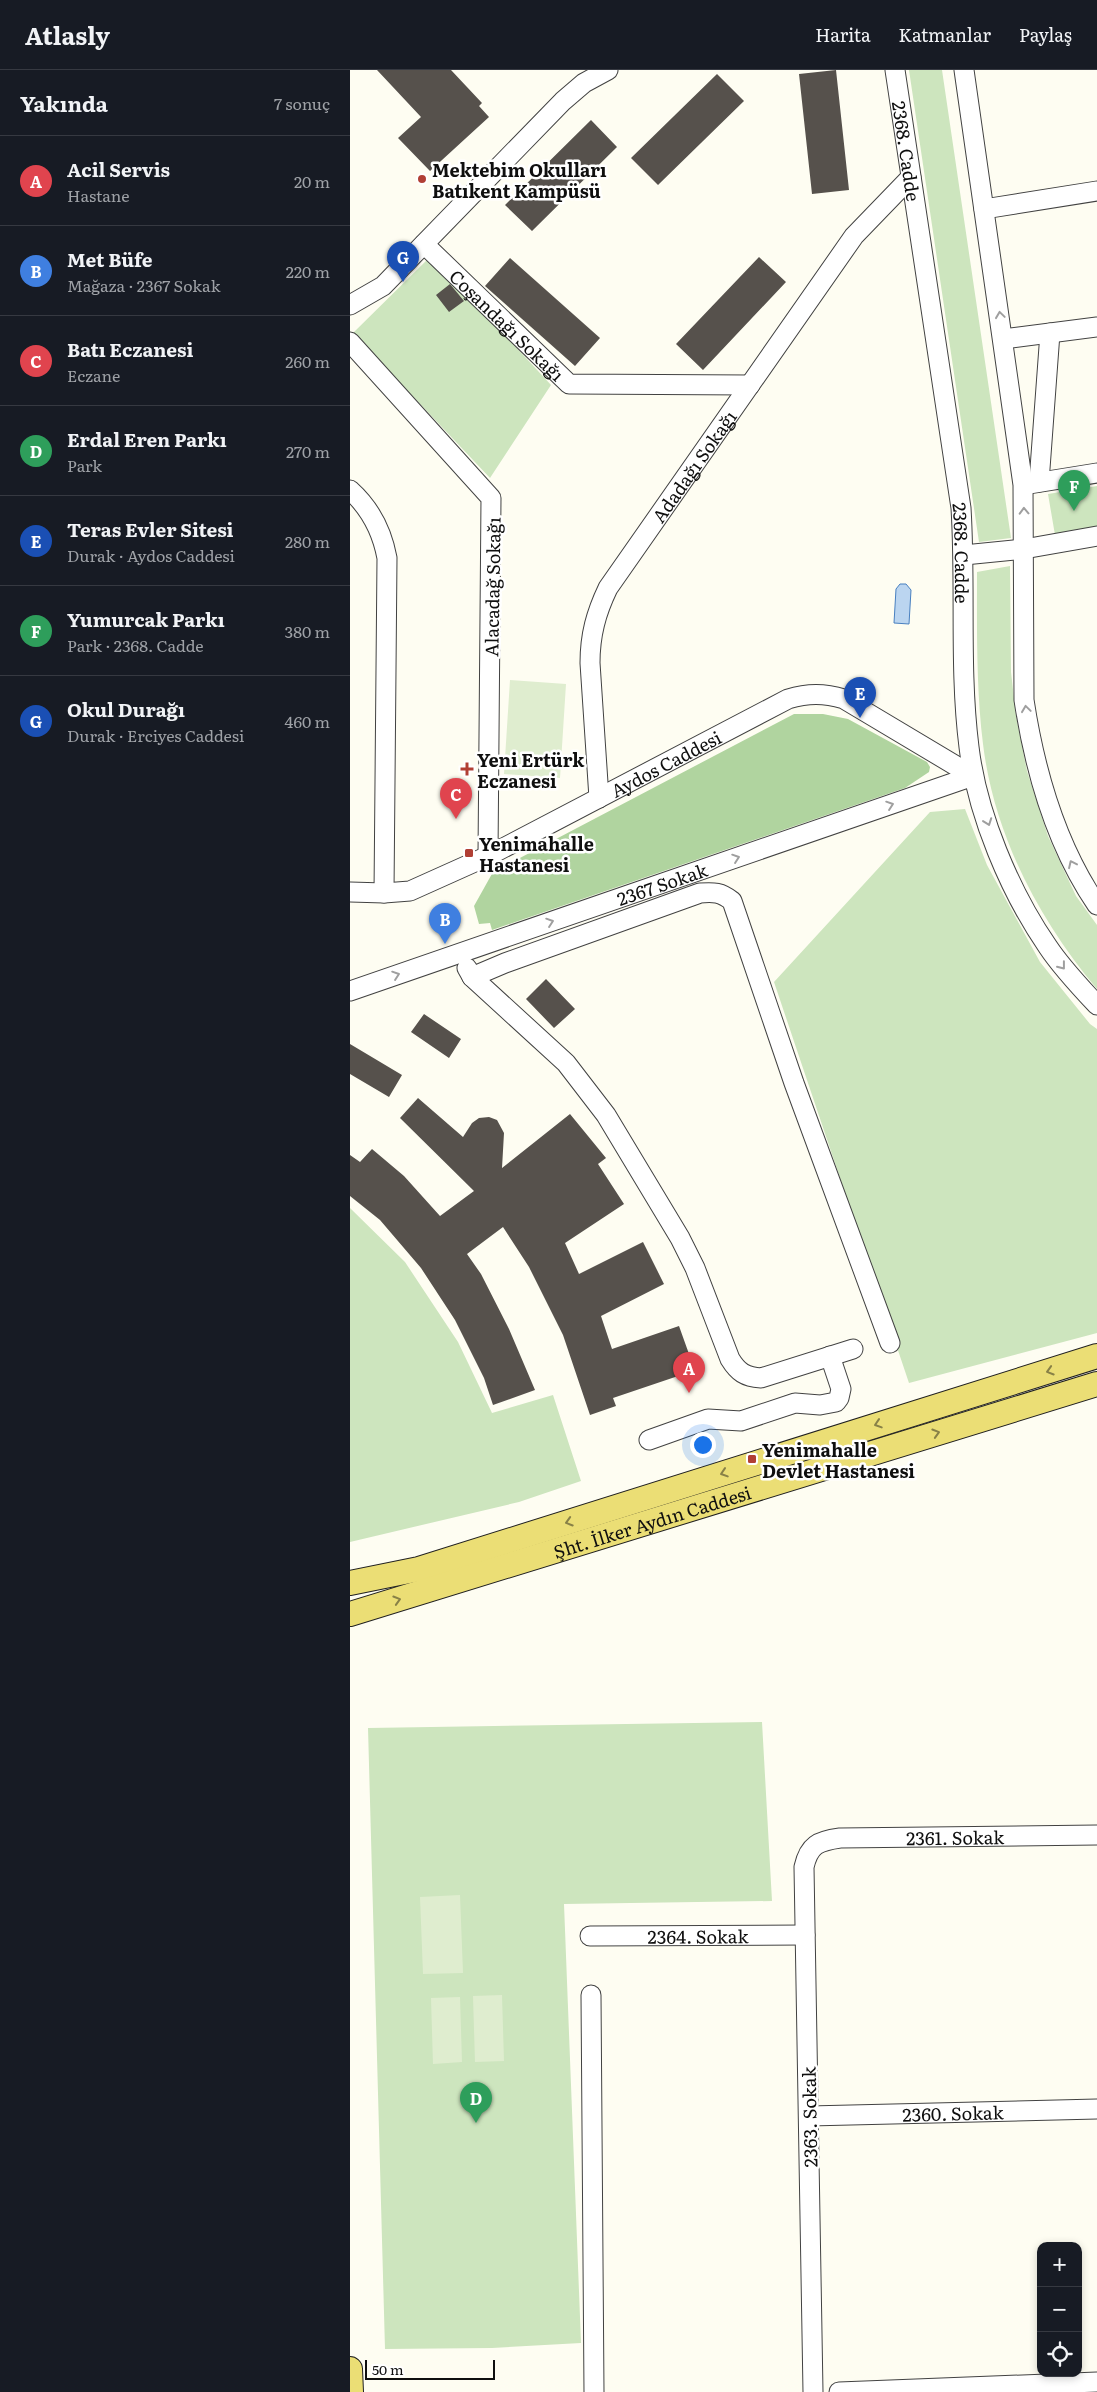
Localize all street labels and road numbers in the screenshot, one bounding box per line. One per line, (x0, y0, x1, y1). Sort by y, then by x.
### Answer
street label: 2368. Cadde (886, 99, 928, 203)
street label: Coşandağı Sokağı (444, 263, 571, 387)
street label: Adadağı Sokağı (644, 404, 742, 528)
street label: 2368. Cadde (947, 501, 977, 604)
street label: Alacadağ Sokağı (477, 517, 507, 657)
street label: Aydos Caddesi (606, 723, 726, 803)
street label: 2367 Sokak (613, 855, 712, 911)
street label: Şht. İlker Aydın Caddesi (550, 1478, 754, 1564)
street label: 2361. Sokak (906, 1823, 1005, 1851)
street label: 2364. Sokak (648, 1922, 749, 1949)
street label: 2363. Sokak (795, 2065, 823, 2168)
street label: 2360. Sokak (902, 2098, 1005, 2127)

